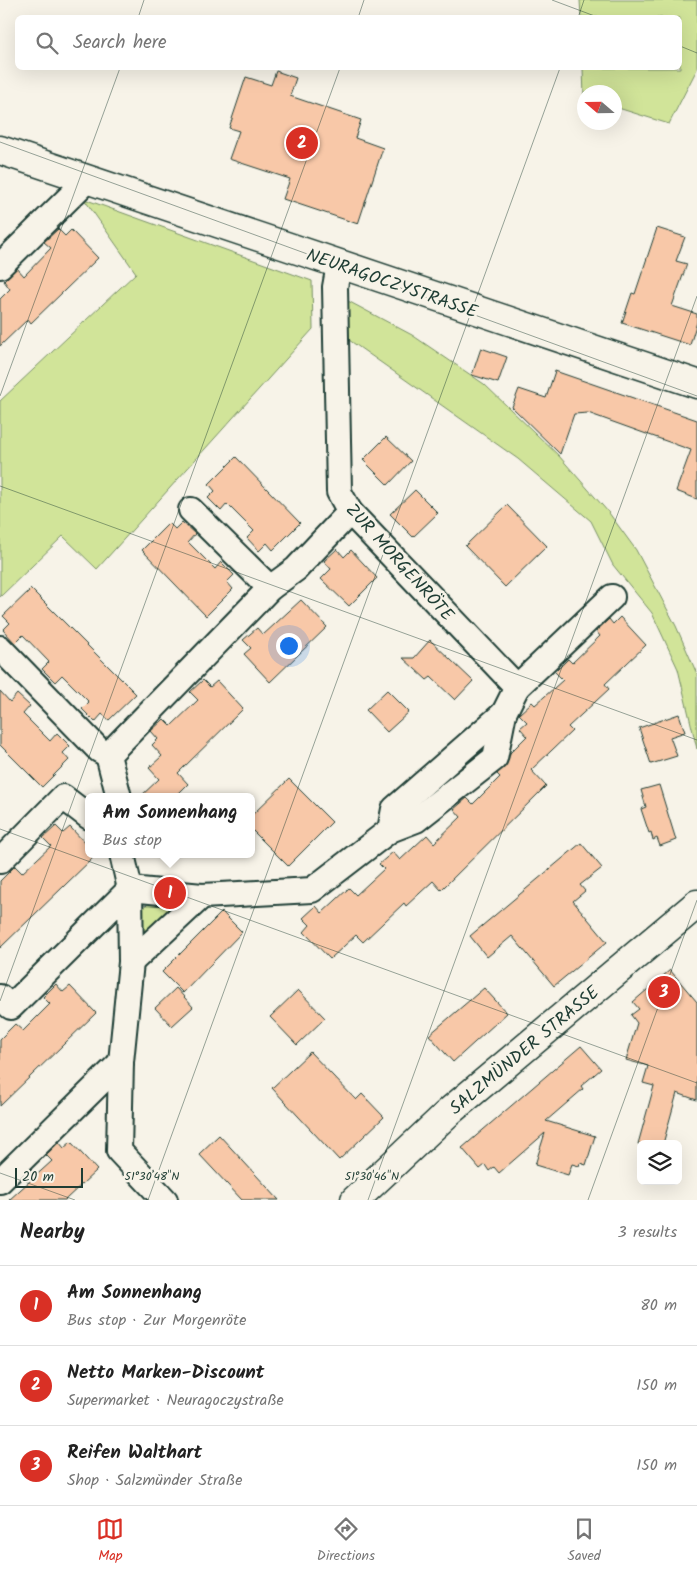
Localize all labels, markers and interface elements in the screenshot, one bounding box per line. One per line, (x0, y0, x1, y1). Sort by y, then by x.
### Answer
search box (15, 15, 682, 70)
text: Search here (73, 28, 167, 58)
icon: search (33, 29, 61, 57)
north arrow (577, 85, 622, 130)
pin: 2 (286, 124, 318, 162)
street label: NEURAGOCZYSTRASSE (302, 241, 482, 328)
street label: ZUR MORGENRÖTE (338, 497, 460, 629)
your location (276, 633, 302, 659)
popup (85, 793, 255, 858)
text: Am Sonnenhang (103, 798, 237, 828)
text: Bus stop (103, 828, 162, 853)
pin: 1 (154, 874, 186, 912)
pin: 3 (648, 973, 680, 1011)
street label: SALZMÜNDER STRASSE (443, 979, 607, 1123)
map controls (637, 1140, 682, 1185)
button: layers (637, 1140, 682, 1185)
scale bar (15, 1165, 82, 1188)
text: 20 m (22, 1166, 54, 1188)
text: 51°30'48"N (125, 1167, 179, 1186)
text: 51°30'46"N (345, 1167, 399, 1186)
text: Nearby (20, 1216, 85, 1249)
text: 3 results (618, 1220, 677, 1245)
text: Am Sonnenhang (67, 1278, 202, 1308)
text: 1 (34, 1293, 38, 1318)
text: 80 m (640, 1293, 677, 1318)
text: Bus stop · Zur Morgenröte (67, 1308, 246, 1333)
text: Netto Marken-Discount (67, 1358, 264, 1388)
text: 2 (31, 1373, 41, 1398)
text: 150 m (636, 1373, 677, 1398)
text: Supermarket · Neuragoczystraße (67, 1388, 284, 1413)
text: Reifen Walthart (67, 1438, 202, 1468)
text: 3 (32, 1453, 40, 1478)
text: 150 m (636, 1453, 677, 1478)
text: Shop · Salzmünder Straße (67, 1468, 242, 1493)
tab: Map (96, 1515, 124, 1567)
tab: Directions (317, 1515, 375, 1567)
tab: Saved (567, 1515, 601, 1567)

